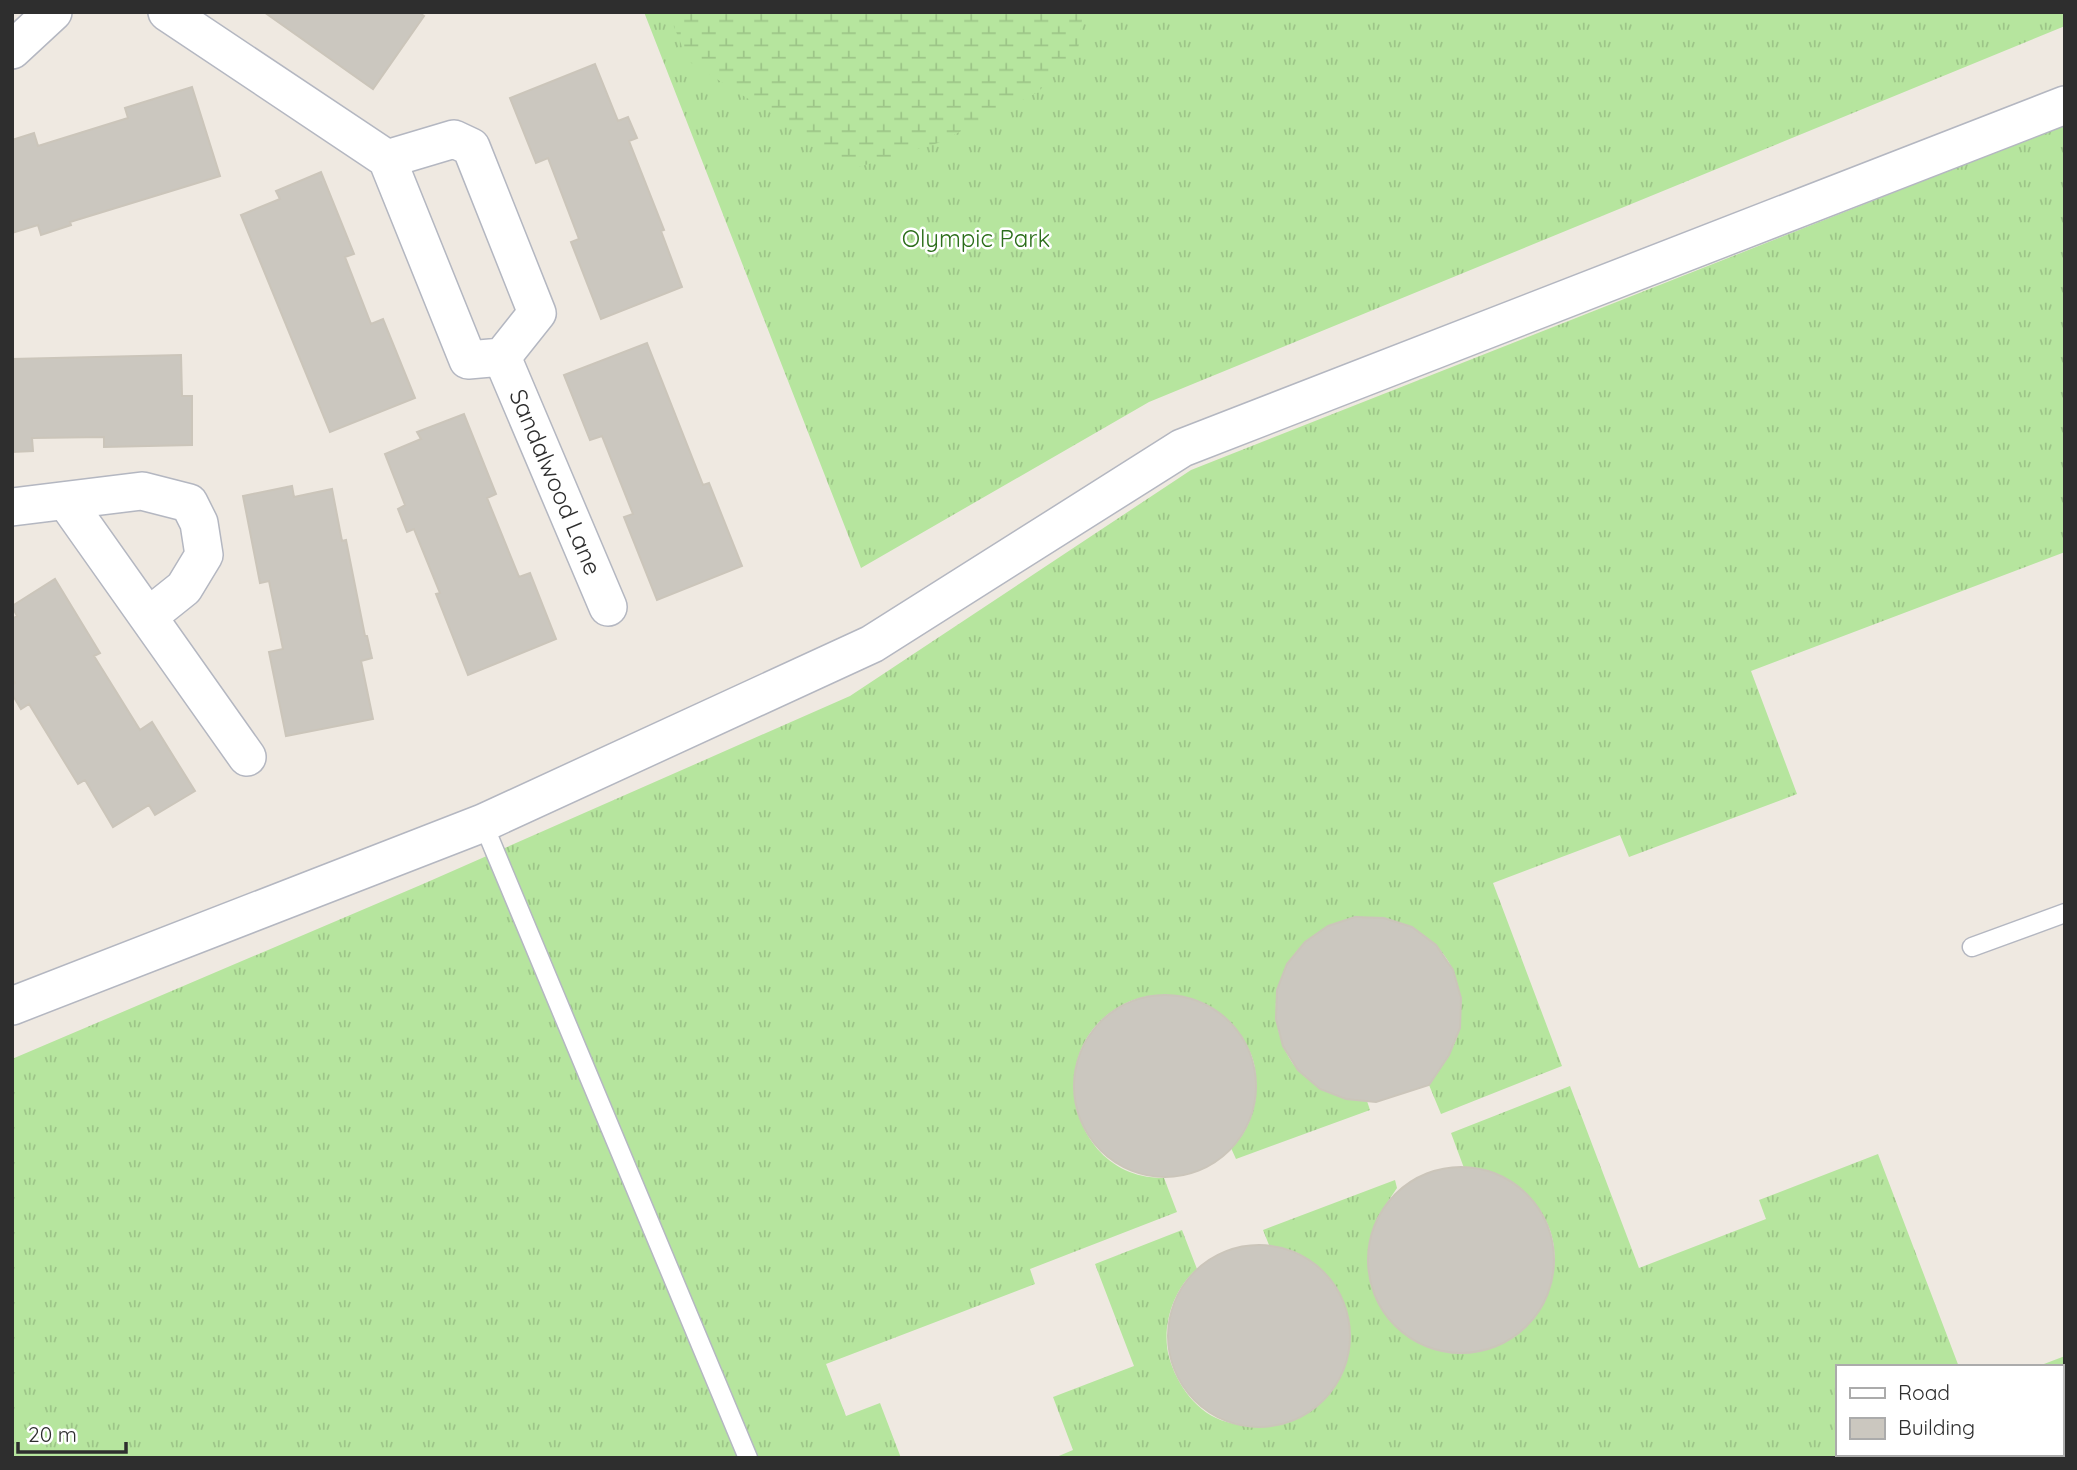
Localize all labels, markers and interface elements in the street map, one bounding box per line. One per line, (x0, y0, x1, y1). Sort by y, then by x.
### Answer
park label: Olympic Park (902, 223, 1050, 253)
street label: Sandalwood Lane (503, 384, 609, 579)
legend (1836, 1365, 2063, 1456)
text: Road (1898, 1379, 1950, 1405)
scale bar (18, 1410, 126, 1454)
text: Building (1898, 1414, 1975, 1440)
text: 20 m (28, 1421, 77, 1447)

